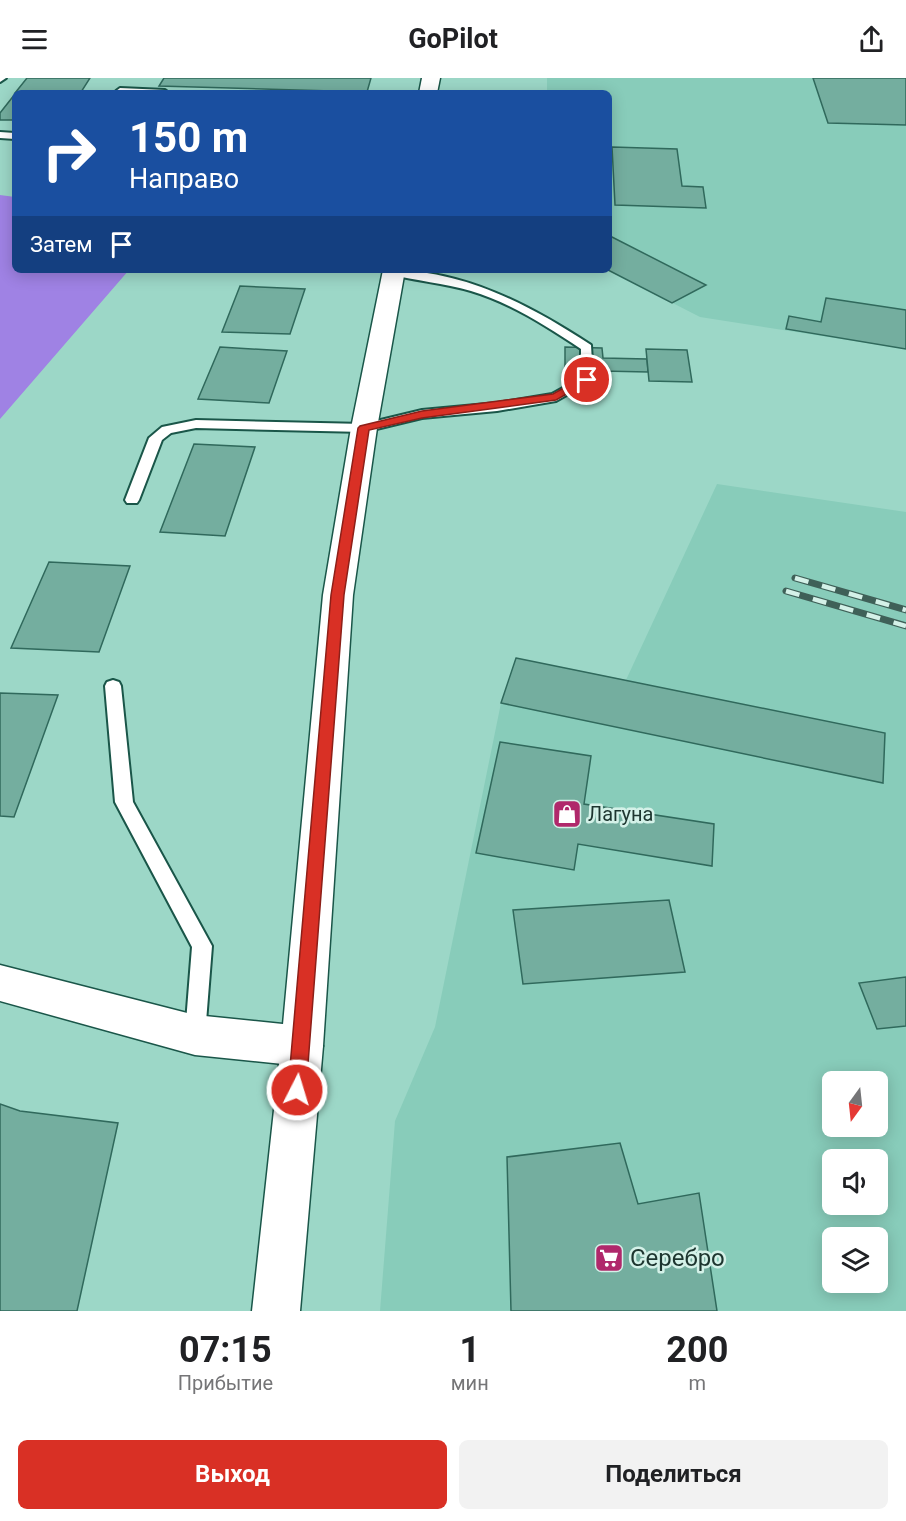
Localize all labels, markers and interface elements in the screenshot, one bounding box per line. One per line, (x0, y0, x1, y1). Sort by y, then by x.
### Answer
icon: menu (18, 23, 51, 56)
text: GoPilot (408, 23, 498, 55)
icon: share (855, 23, 888, 56)
text: 150 m (129, 113, 248, 162)
icon: right (30, 114, 108, 192)
text: Направо (129, 163, 239, 195)
icon: arrive (105, 228, 138, 261)
text: Затем (30, 232, 93, 257)
pin (561, 354, 612, 405)
icon: arrive (570, 363, 603, 396)
shop icon: Лагуна (551, 798, 583, 830)
place label: Лагуна (588, 802, 653, 826)
position arrow (265, 1058, 329, 1122)
north arrow (822, 1071, 888, 1137)
map controls (822, 1071, 888, 1293)
button: sound (822, 1149, 888, 1215)
button: layers (822, 1227, 888, 1293)
supermarket icon: Серебро (593, 1242, 625, 1274)
place label: Серебро (630, 1244, 725, 1272)
text: 07:15 (179, 1329, 272, 1371)
text: 1 (459, 1329, 480, 1371)
text: 200 (666, 1329, 728, 1371)
text: Прибытие (178, 1371, 273, 1395)
text: мин (451, 1371, 489, 1395)
text: m (689, 1371, 706, 1395)
button: Выход (18, 1440, 447, 1509)
button: Поделиться (459, 1440, 888, 1509)

